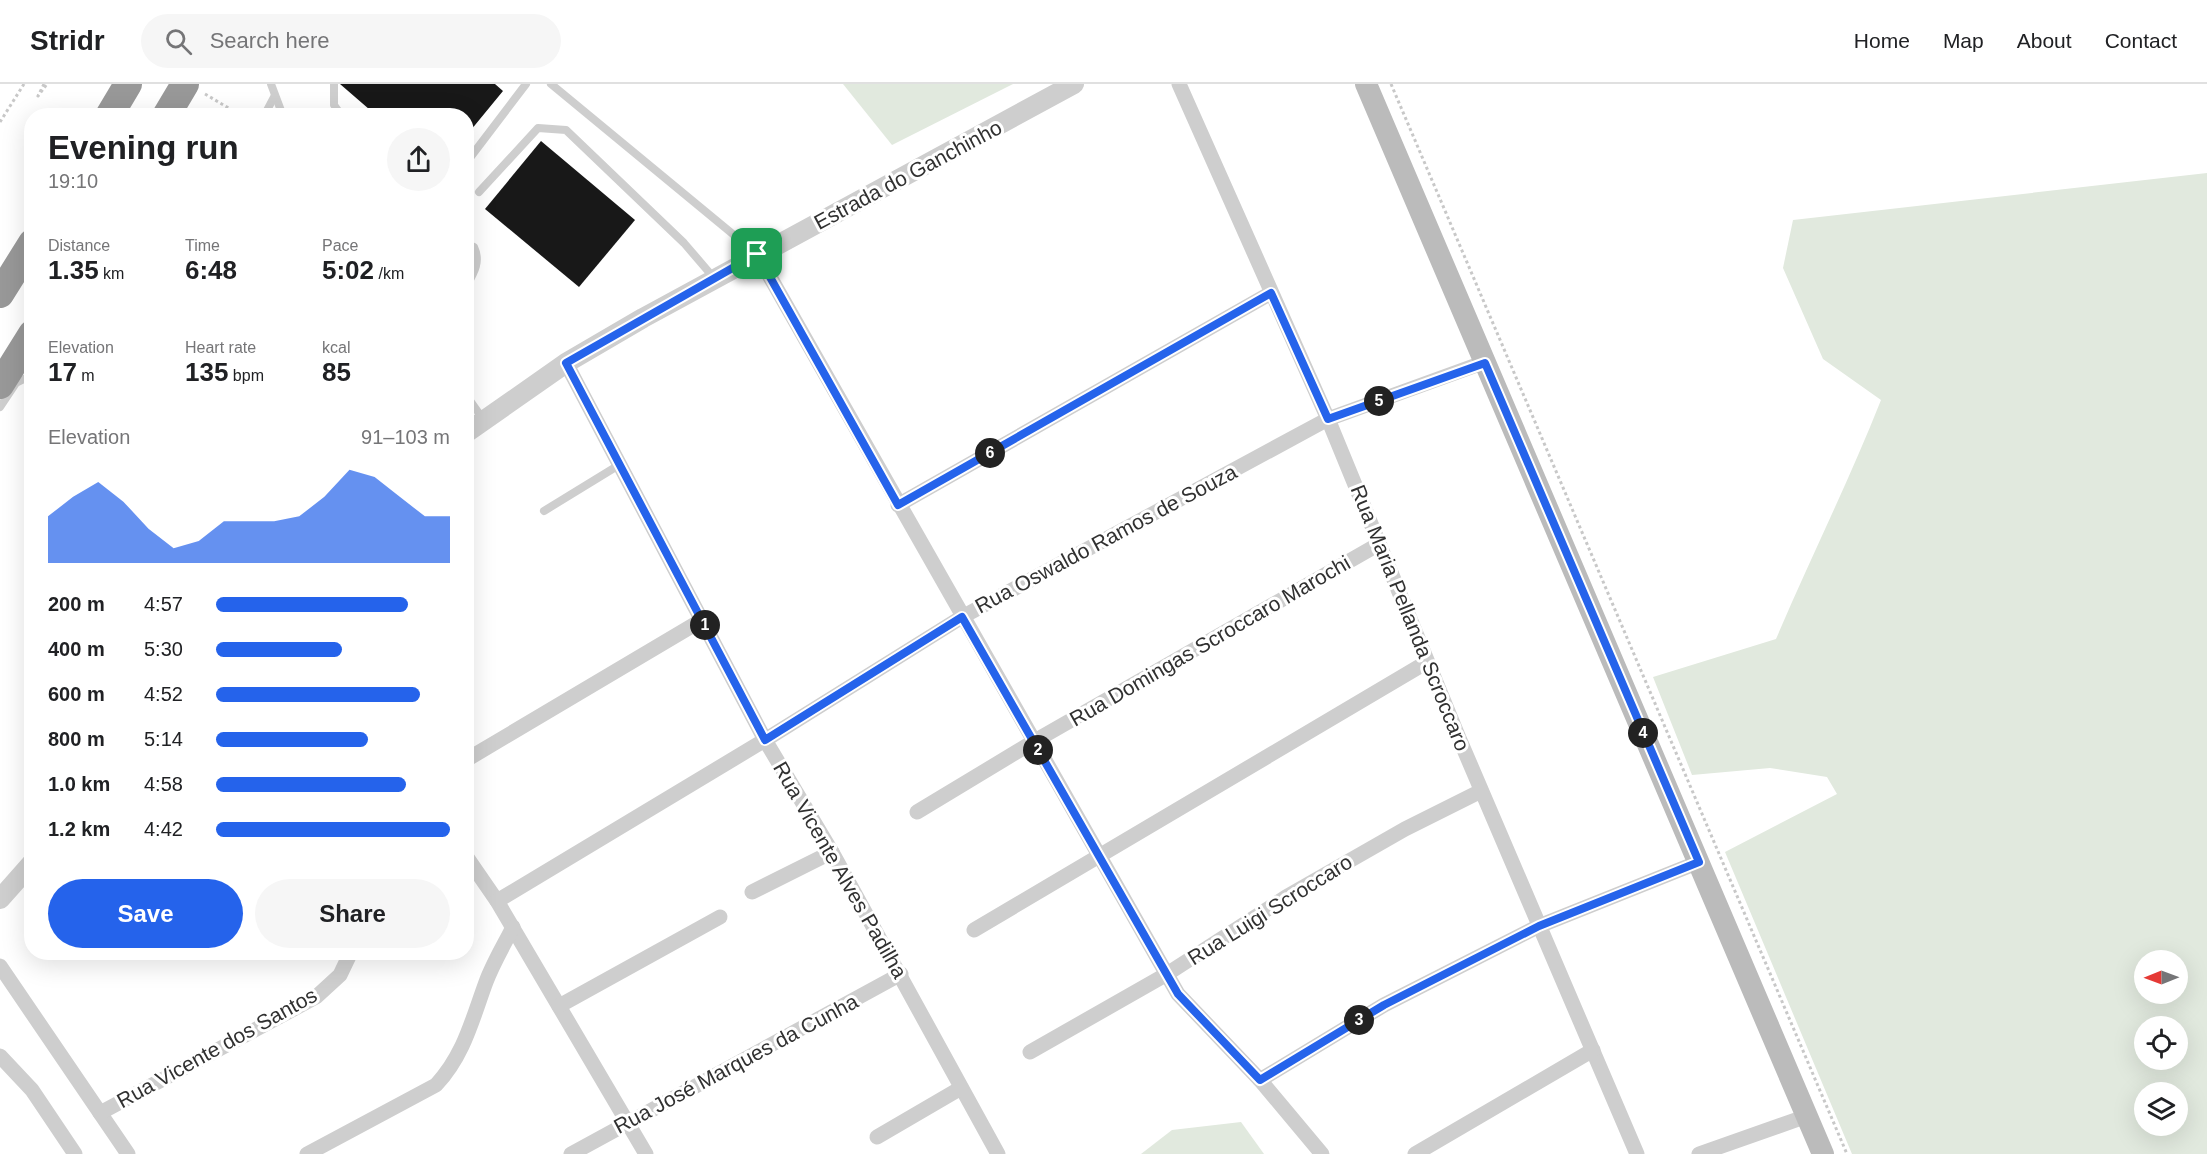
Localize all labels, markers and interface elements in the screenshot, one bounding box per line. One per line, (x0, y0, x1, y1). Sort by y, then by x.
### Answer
search box (141, 14, 561, 68)
text: Stridr (30, 25, 105, 56)
icon: search (162, 25, 195, 58)
text: Search here (210, 28, 330, 53)
text: Home (1854, 29, 1910, 52)
text: Map (1943, 29, 1984, 52)
text: About (2017, 29, 2072, 52)
text: Contact (2105, 29, 2177, 52)
street label: Estrada do Ganchinho (810, 115, 1005, 234)
button: share (387, 128, 450, 191)
text: Evening run (48, 129, 239, 166)
text: 19:10 (48, 170, 98, 192)
pin (731, 228, 782, 279)
text: Distance (48, 237, 110, 254)
text: Time (185, 237, 220, 254)
text: Pace (322, 237, 358, 254)
icon: arrive (740, 237, 773, 270)
text: 1.35 (48, 255, 99, 285)
text: 6:48 (185, 255, 237, 285)
text: 5:02 (322, 255, 374, 285)
text: km (99, 265, 124, 282)
text: /km (374, 265, 404, 282)
text: Elevation (48, 339, 114, 356)
text: Heart rate (185, 339, 256, 356)
text: kcal (322, 339, 350, 356)
text: 17 (48, 357, 77, 387)
text: 135 (185, 357, 228, 387)
text: 85 (322, 357, 351, 387)
text: m (77, 367, 95, 384)
text: bpm (228, 367, 264, 384)
pin: 5 (1364, 386, 1394, 416)
text: 5 (1375, 392, 1383, 409)
text: Elevation (48, 426, 130, 448)
text: 91–103 m (361, 426, 450, 448)
pin: 6 (975, 438, 1005, 468)
text: 6 (986, 444, 994, 461)
street label: Rua Oswaldo Ramos de Souza (971, 459, 1241, 617)
street label: Rua Maria Pellanda Scroccaro (1346, 481, 1474, 754)
street label: Rua Domingas Scroccaro Marochi (1066, 551, 1354, 730)
text: 200 m (48, 593, 105, 615)
text: 4:57 (144, 593, 183, 615)
pin: 1 (690, 610, 720, 640)
text: 1 (701, 616, 709, 633)
text: 400 m (48, 638, 105, 660)
text: 5:30 (144, 638, 183, 660)
text: 600 m (48, 683, 105, 705)
text: 4:52 (144, 683, 183, 705)
pin: 4 (1628, 718, 1658, 748)
text: 4 (1639, 724, 1647, 741)
text: 800 m (48, 728, 105, 750)
text: 5:14 (144, 728, 183, 750)
pin: 2 (1023, 735, 1053, 765)
text: 2 (1034, 741, 1042, 758)
street label: Rua Vicente Alves Padilha (769, 757, 912, 982)
text: 1.0 km (48, 773, 110, 795)
text: 4:58 (144, 773, 183, 795)
text: 1.2 km (48, 818, 110, 840)
text: 4:42 (144, 818, 183, 840)
street label: Rua Luigi Scroccaro (1183, 850, 1356, 969)
button: Save (48, 879, 243, 948)
button: Share (255, 879, 450, 948)
north arrow (2134, 950, 2188, 1004)
map controls (2134, 950, 2188, 1136)
street label: Rua Vicente dos Santos (113, 983, 321, 1112)
street label: Rua José Marques da Cunha (610, 989, 862, 1138)
pin: 3 (1344, 1005, 1374, 1035)
text: 3 (1355, 1011, 1363, 1028)
button: locate (2134, 1016, 2188, 1070)
button: layers (2134, 1082, 2188, 1136)

